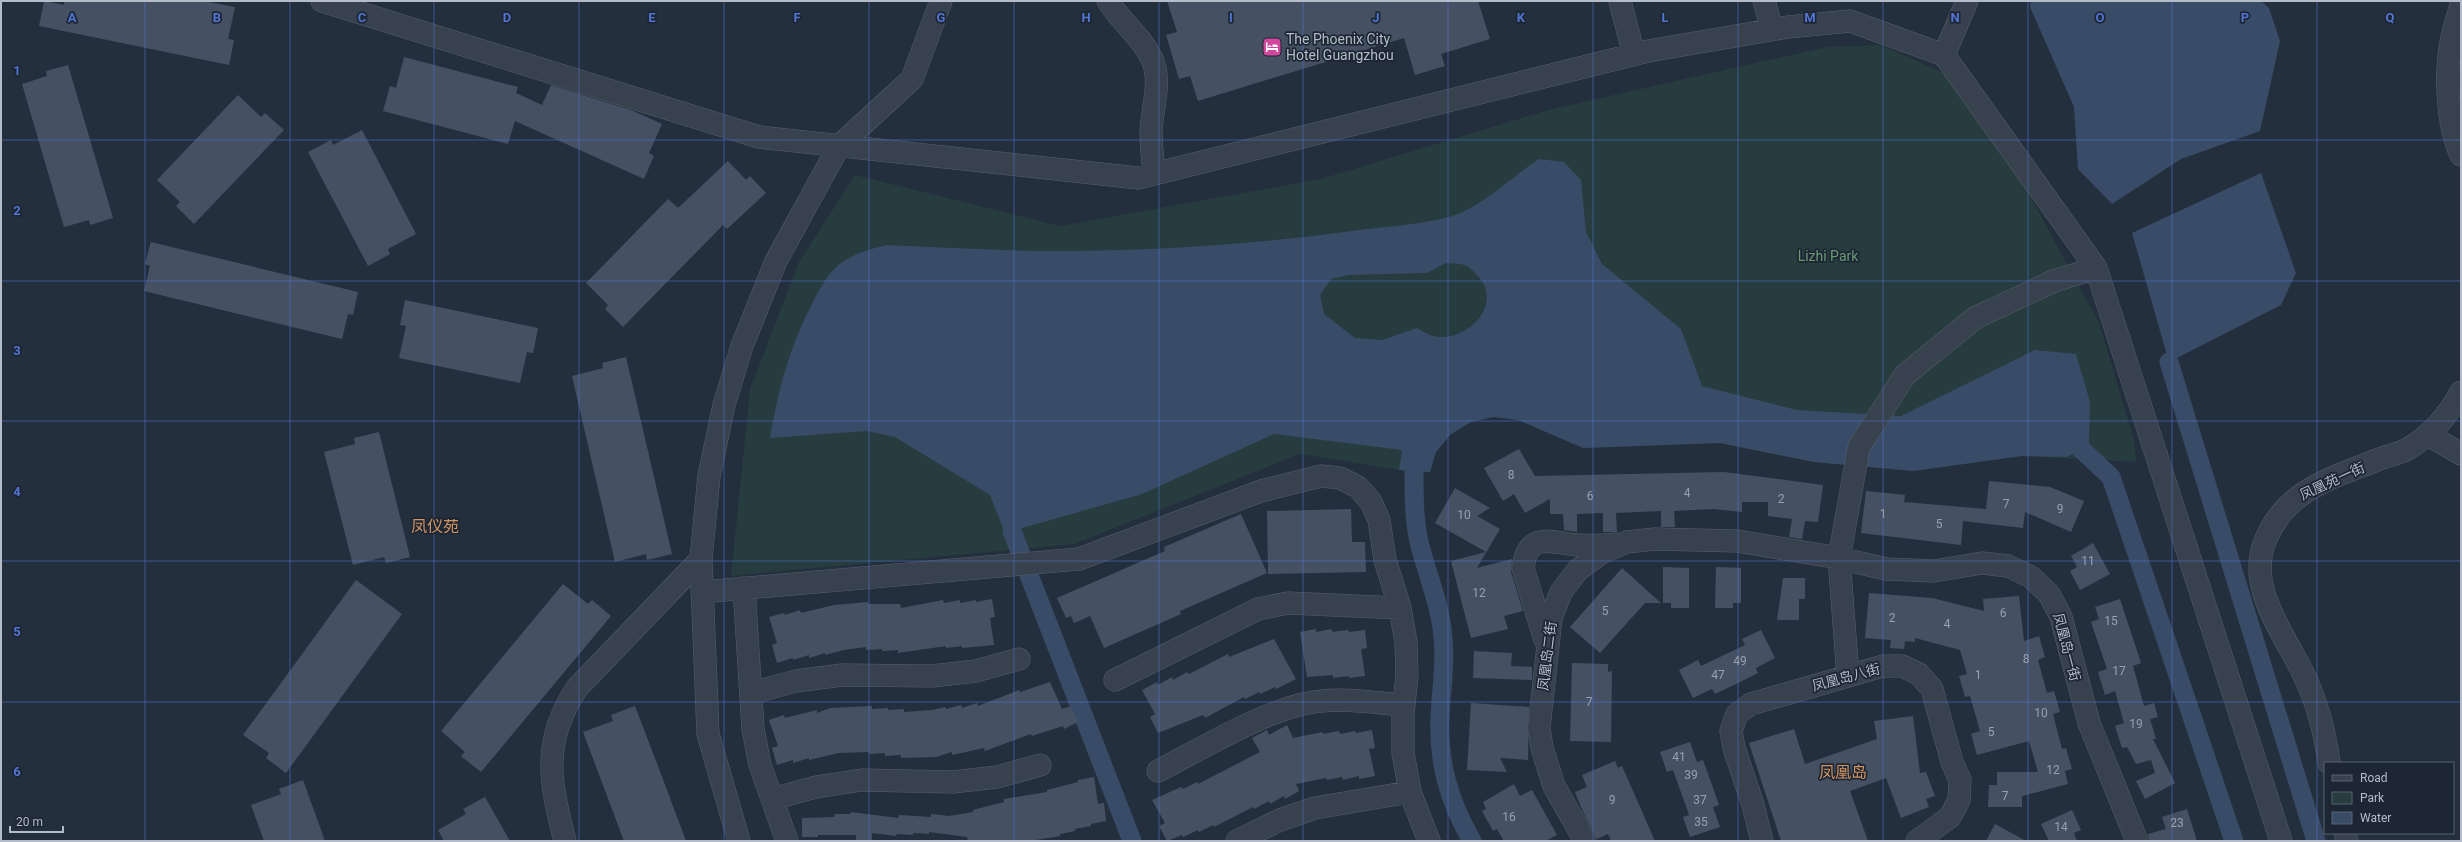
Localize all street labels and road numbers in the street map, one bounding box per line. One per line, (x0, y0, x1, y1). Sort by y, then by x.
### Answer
street label: 凤凰苑一街 (2297, 459, 2367, 503)
street label: 凤凰岛一街 (2050, 611, 2084, 683)
street label: 凤凰岛二街 (1535, 620, 1559, 692)
street label: 凤凰岛八街 (1810, 660, 1882, 694)

